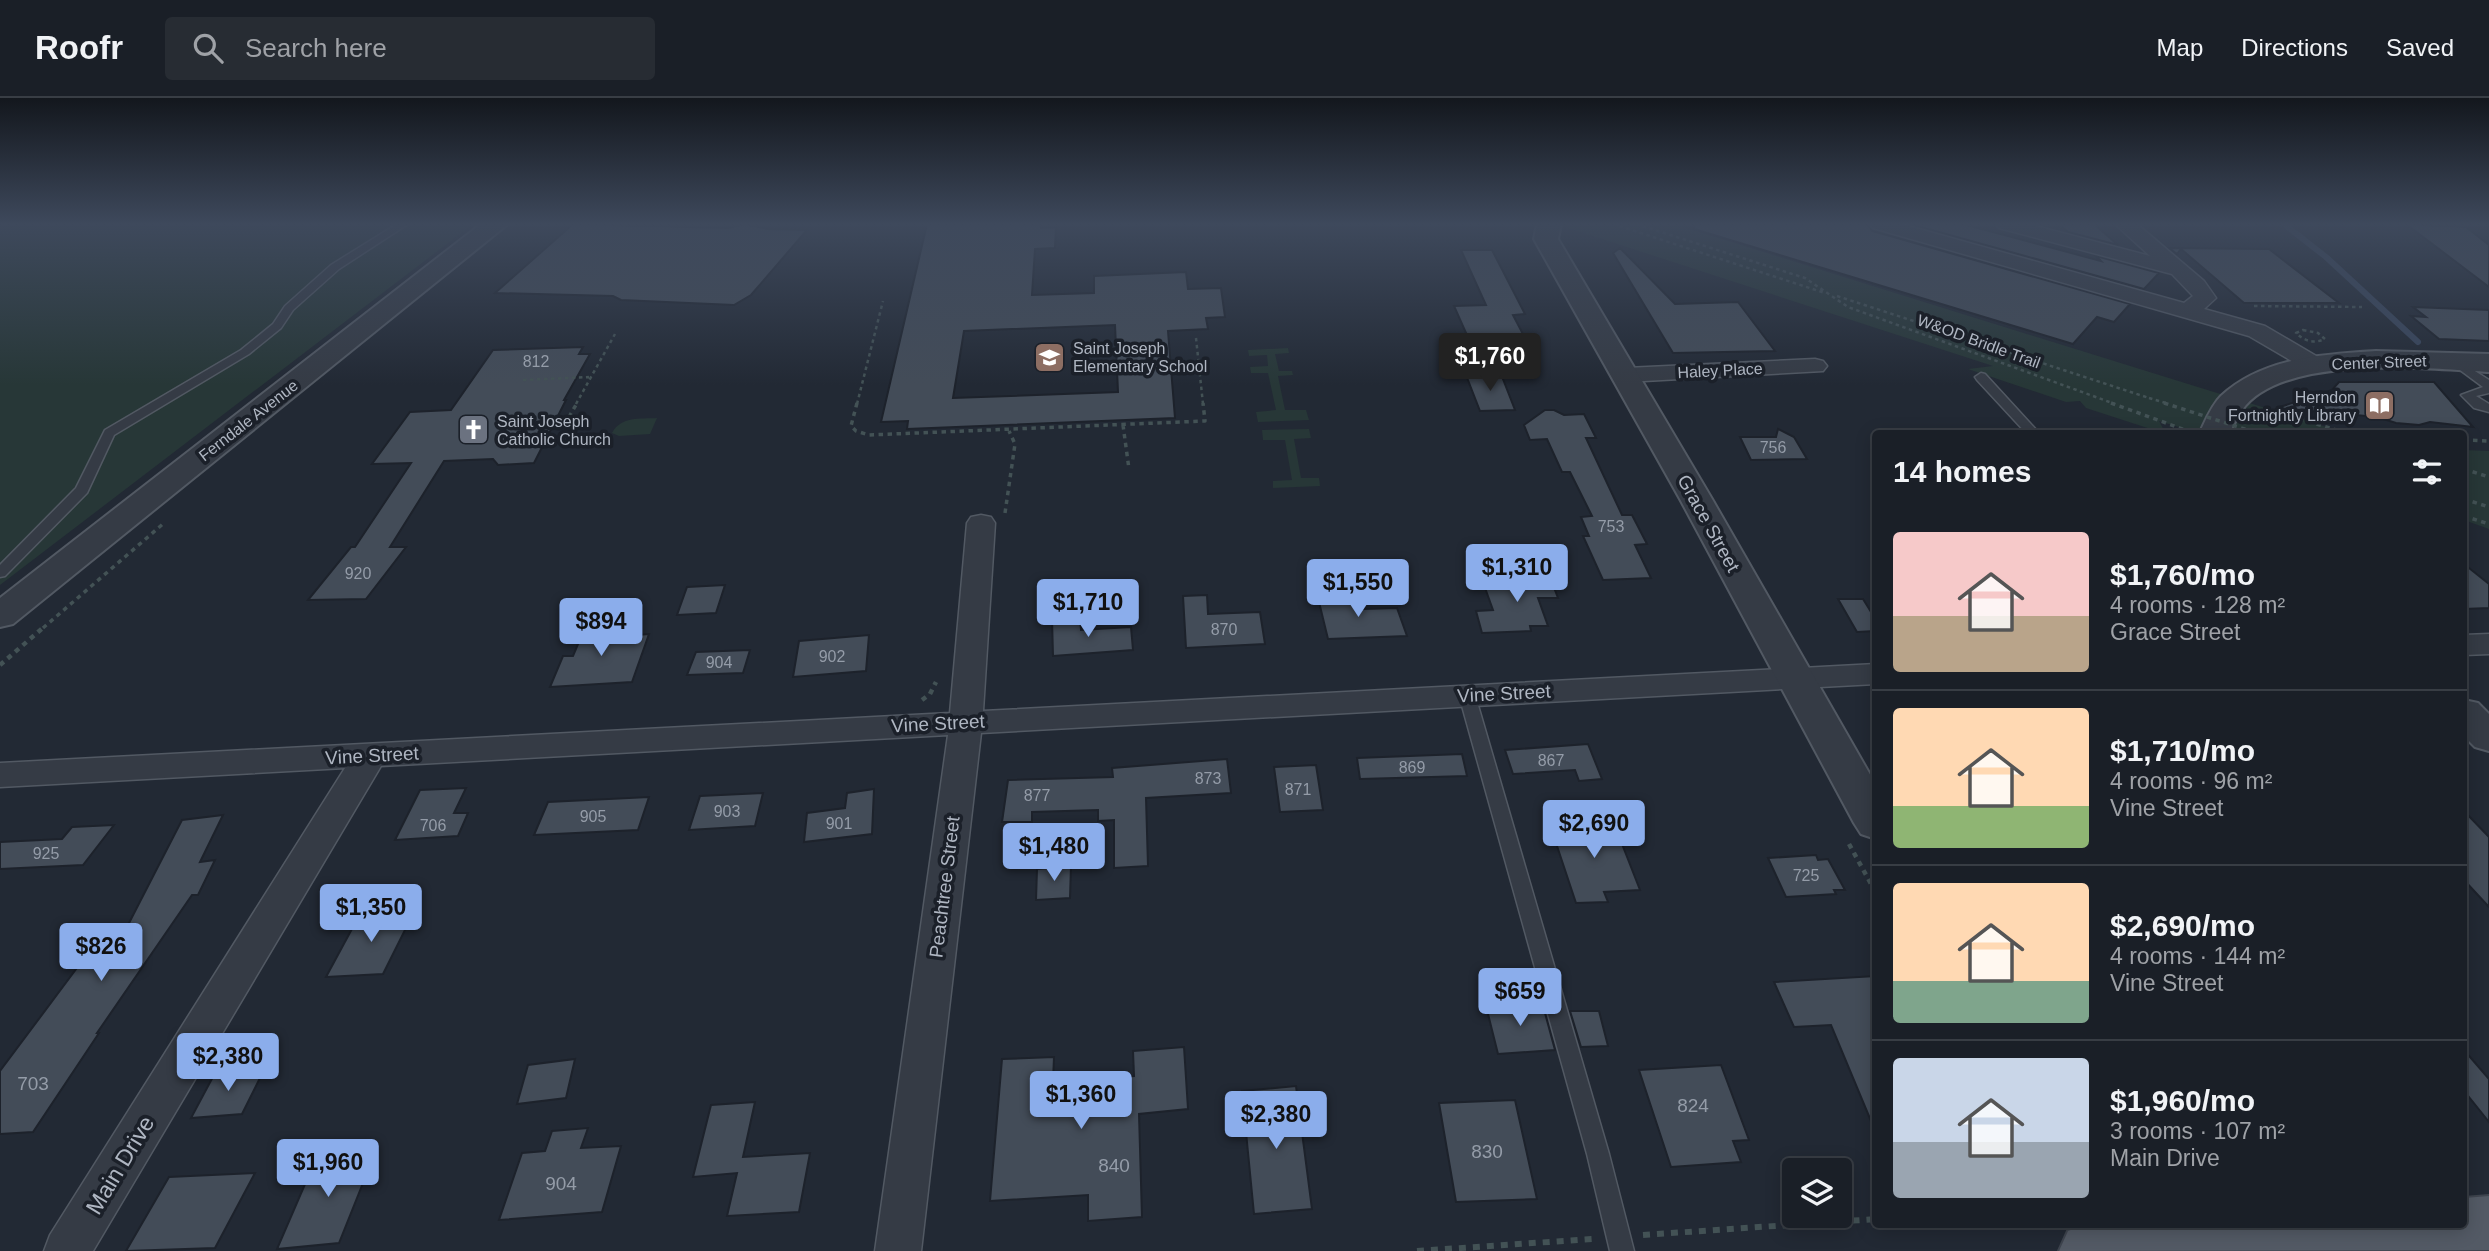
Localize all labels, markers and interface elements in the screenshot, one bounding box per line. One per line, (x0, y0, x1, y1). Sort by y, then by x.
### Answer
search box (165, 17, 655, 80)
text: Roofr (35, 29, 123, 66)
icon: search (189, 29, 227, 67)
text: Search here (245, 33, 387, 63)
text: Map (2157, 34, 2203, 61)
text: Directions (2241, 34, 2348, 61)
text: Saved (2386, 34, 2454, 61)
street label: W&OD Bridle Trail (1915, 311, 2043, 372)
pin: $1,760 (1433, 334, 1547, 393)
school or university icon: Saint Joseph Elementary School (1033, 340, 1067, 374)
place label: Saint Joseph Elementary School (1073, 340, 1207, 375)
text: $1,760 (1455, 343, 1525, 369)
street label: Center Street (2331, 352, 2427, 373)
house number: 812 (523, 353, 549, 370)
street label: Haley Place (1677, 360, 1763, 381)
street label: Ferndale Avenue (196, 376, 301, 464)
place label: Herndon Fortnightly Library (2228, 389, 2356, 424)
library icon: Herndon Fortnightly Library (2362, 389, 2396, 423)
church icon: Saint Joseph Catholic Church (457, 413, 491, 447)
place label: Saint Joseph Catholic Church (497, 413, 611, 448)
house number: 756 (1760, 439, 1786, 456)
icon: filters (2408, 453, 2446, 491)
text: 14 homes (1893, 455, 2031, 488)
street label: Grace Street (1673, 471, 1744, 576)
house number: 753 (1598, 518, 1624, 535)
pin: $1,310 (1460, 545, 1574, 604)
text: $1,310 (1482, 554, 1552, 580)
text: $1,760/mo (2110, 558, 2255, 591)
pin: $1,550 (1301, 560, 1415, 619)
icon: home (1949, 560, 2033, 644)
house number: 920 (345, 565, 371, 582)
text: $1,550 (1323, 569, 1393, 595)
pin: $1,710 (1031, 580, 1145, 639)
text: $1,710 (1053, 589, 1123, 615)
text: 4 rooms · 128 m² (2110, 592, 2285, 618)
pin: $894 (560, 598, 642, 658)
text: $894 (575, 608, 627, 634)
text: Grace Street (2110, 619, 2240, 645)
house number: 870 (1211, 621, 1237, 638)
house number: 902 (819, 648, 845, 665)
house number: 904 (706, 654, 732, 671)
street label: Vine Street (1457, 681, 1552, 706)
street label: Vine Street (891, 711, 986, 736)
text: $1,710/mo (2110, 734, 2255, 767)
icon: home (1949, 736, 2033, 820)
street label: Vine Street (325, 743, 420, 768)
house number: 867 (1538, 752, 1564, 769)
house number: 869 (1399, 759, 1425, 776)
text: 4 rooms · 96 m² (2110, 768, 2272, 794)
house number: 873 (1195, 770, 1221, 787)
house number: 871 (1285, 781, 1311, 798)
house number: 877 (1024, 787, 1050, 804)
text: Vine Street (2110, 795, 2223, 821)
pin: $2,690 (1537, 800, 1651, 860)
house number: 903 (714, 803, 740, 820)
house number: 905 (580, 808, 606, 825)
text: $2,690 (1559, 810, 1629, 836)
street label: Peachtree Street (925, 814, 964, 959)
house number: 901 (826, 815, 852, 832)
house number: 706 (420, 817, 446, 834)
pin: $1,480 (997, 824, 1111, 883)
text: $1,480 (1019, 833, 1089, 859)
house number: 925 (33, 845, 59, 862)
house number: 725 (1793, 867, 1819, 884)
pin: $1,350 (314, 884, 428, 944)
text: $1,350 (336, 894, 406, 920)
text: $2,690/mo (2110, 909, 2255, 942)
icon: home (1949, 911, 2033, 995)
pin: $826 (60, 924, 142, 983)
text: $826 (75, 933, 127, 959)
text: 4 rooms · 144 m² (2110, 943, 2285, 969)
pin: $659 (1479, 968, 1561, 1028)
text: Vine Street (2110, 970, 2223, 996)
text: $659 (1494, 978, 1546, 1004)
pin: $2,380 (171, 1034, 285, 1093)
text: $2,380 (193, 1043, 263, 1069)
pin: $1,360 (1024, 1072, 1138, 1131)
house number: 703 (17, 1073, 49, 1094)
text: $1,360 (1046, 1081, 1116, 1107)
text: $1,960/mo (2110, 1084, 2255, 1117)
icon: home (1949, 1086, 2033, 1170)
pin: $2,380 (1219, 1091, 1333, 1151)
house number: 824 (1677, 1095, 1709, 1116)
text: $2,380 (1241, 1101, 1311, 1127)
street label: Main Drive (81, 1111, 159, 1219)
text: 3 rooms · 107 m² (2110, 1118, 2285, 1144)
pin: $1,960 (271, 1140, 385, 1199)
house number: 830 (1471, 1141, 1503, 1162)
text: Main Drive (2110, 1145, 2220, 1171)
text: $1,960 (293, 1149, 363, 1175)
house number: 840 (1098, 1155, 1130, 1176)
map controls (1782, 1158, 1852, 1228)
button: layers (1782, 1158, 1852, 1228)
house number: 904 (545, 1173, 577, 1194)

